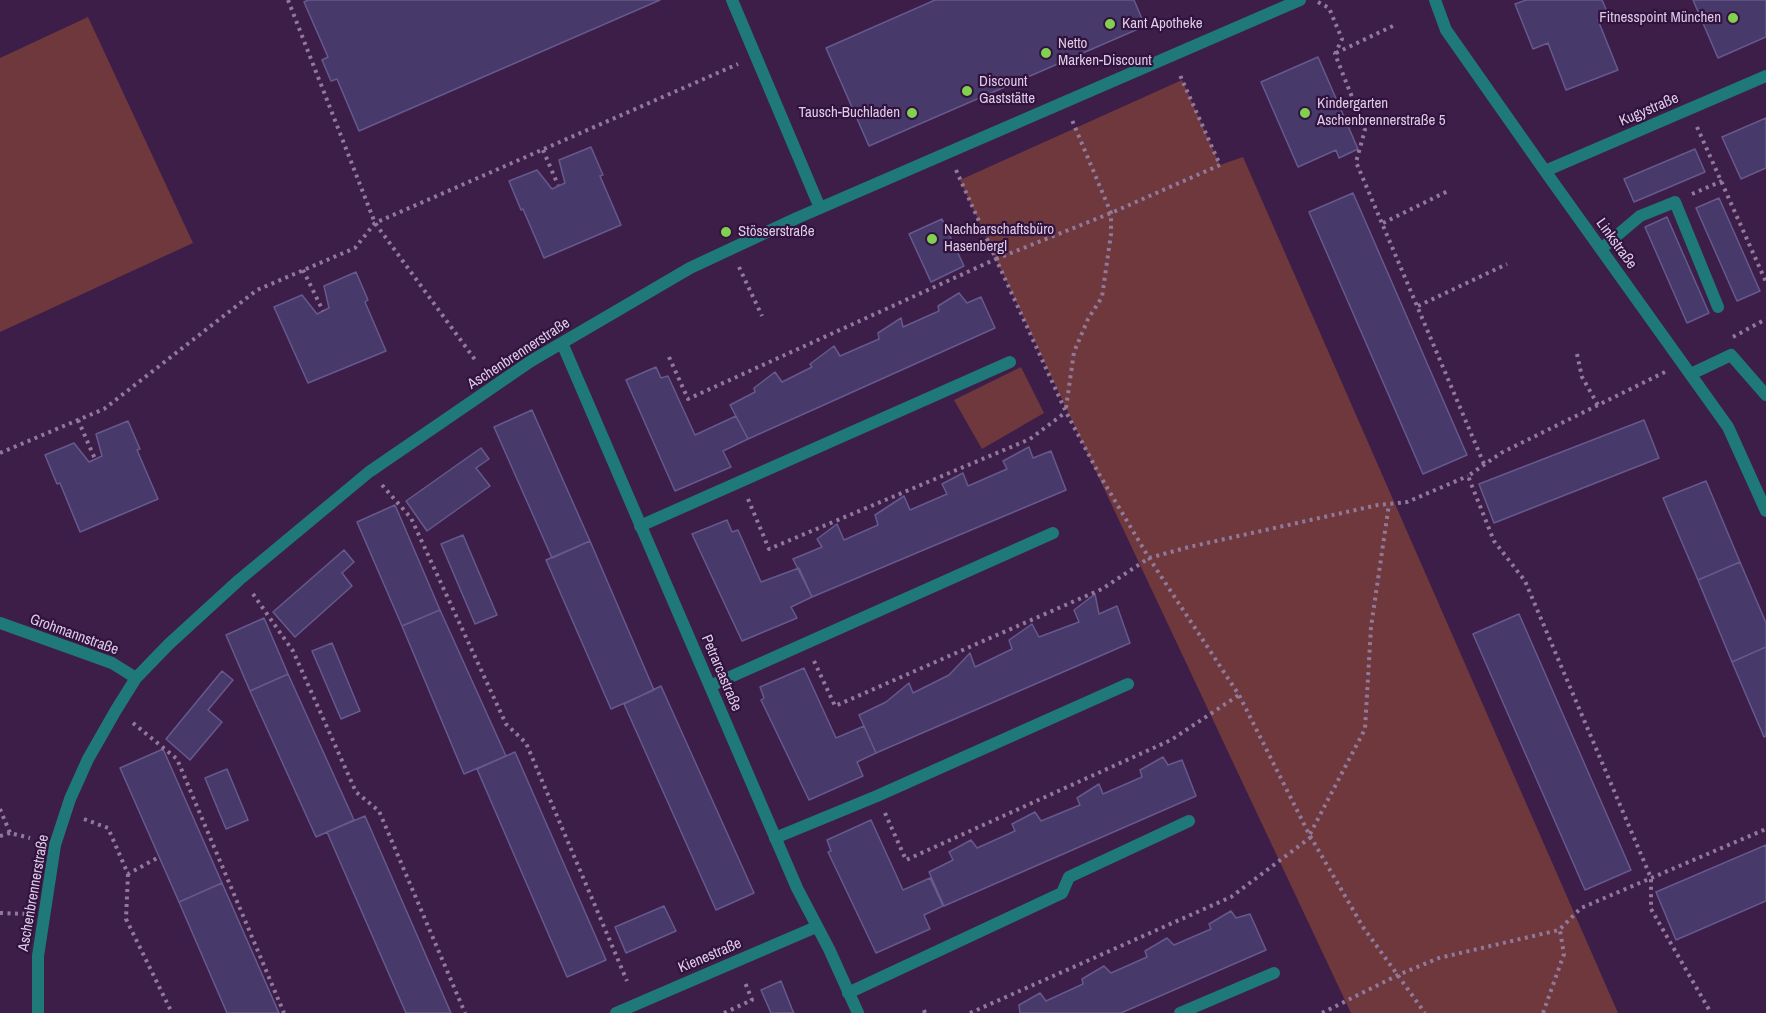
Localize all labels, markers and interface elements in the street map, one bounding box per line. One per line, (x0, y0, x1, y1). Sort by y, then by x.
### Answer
place label: Fitnesspoint München (1599, 9, 1721, 27)
marker: Fitnesspoint München (1726, 11, 1740, 25)
place label: Kant Apotheke (1122, 15, 1203, 33)
marker: Kant Apotheke (1103, 17, 1117, 31)
place label: Netto Marken-Discount (1058, 35, 1152, 70)
marker: Netto Marken-Discount (1039, 46, 1053, 60)
place label: Discount Gaststätte (979, 73, 1035, 108)
marker: Discount Gaststätte (960, 84, 974, 98)
street label: Kugystraße (1617, 89, 1681, 131)
place label: Kindergarten Aschenbrennerstraße 5 (1317, 95, 1446, 130)
place label: Tausch-Buchladen (799, 104, 900, 122)
marker: Tausch-Buchladen (905, 106, 919, 120)
marker: Kindergarten Aschenbrennerstraße 5 (1298, 106, 1312, 120)
street label: Linkstraße (1592, 215, 1640, 273)
place label: Nachbarschaftsbüro Hasenbergl (944, 221, 1054, 256)
place label: Stösserstraße (738, 223, 815, 241)
marker: Stösserstraße (719, 225, 733, 239)
marker: Nachbarschaftsbüro Hasenbergl (925, 232, 939, 246)
street label: Aschenbrennerstraße (465, 314, 573, 394)
street label: Grohmannstraße (27, 611, 121, 659)
street label: Petrarcastraße (697, 632, 745, 714)
street label: Aschenbrennerstraße (15, 833, 53, 953)
street label: Kienestraße (676, 935, 744, 977)

